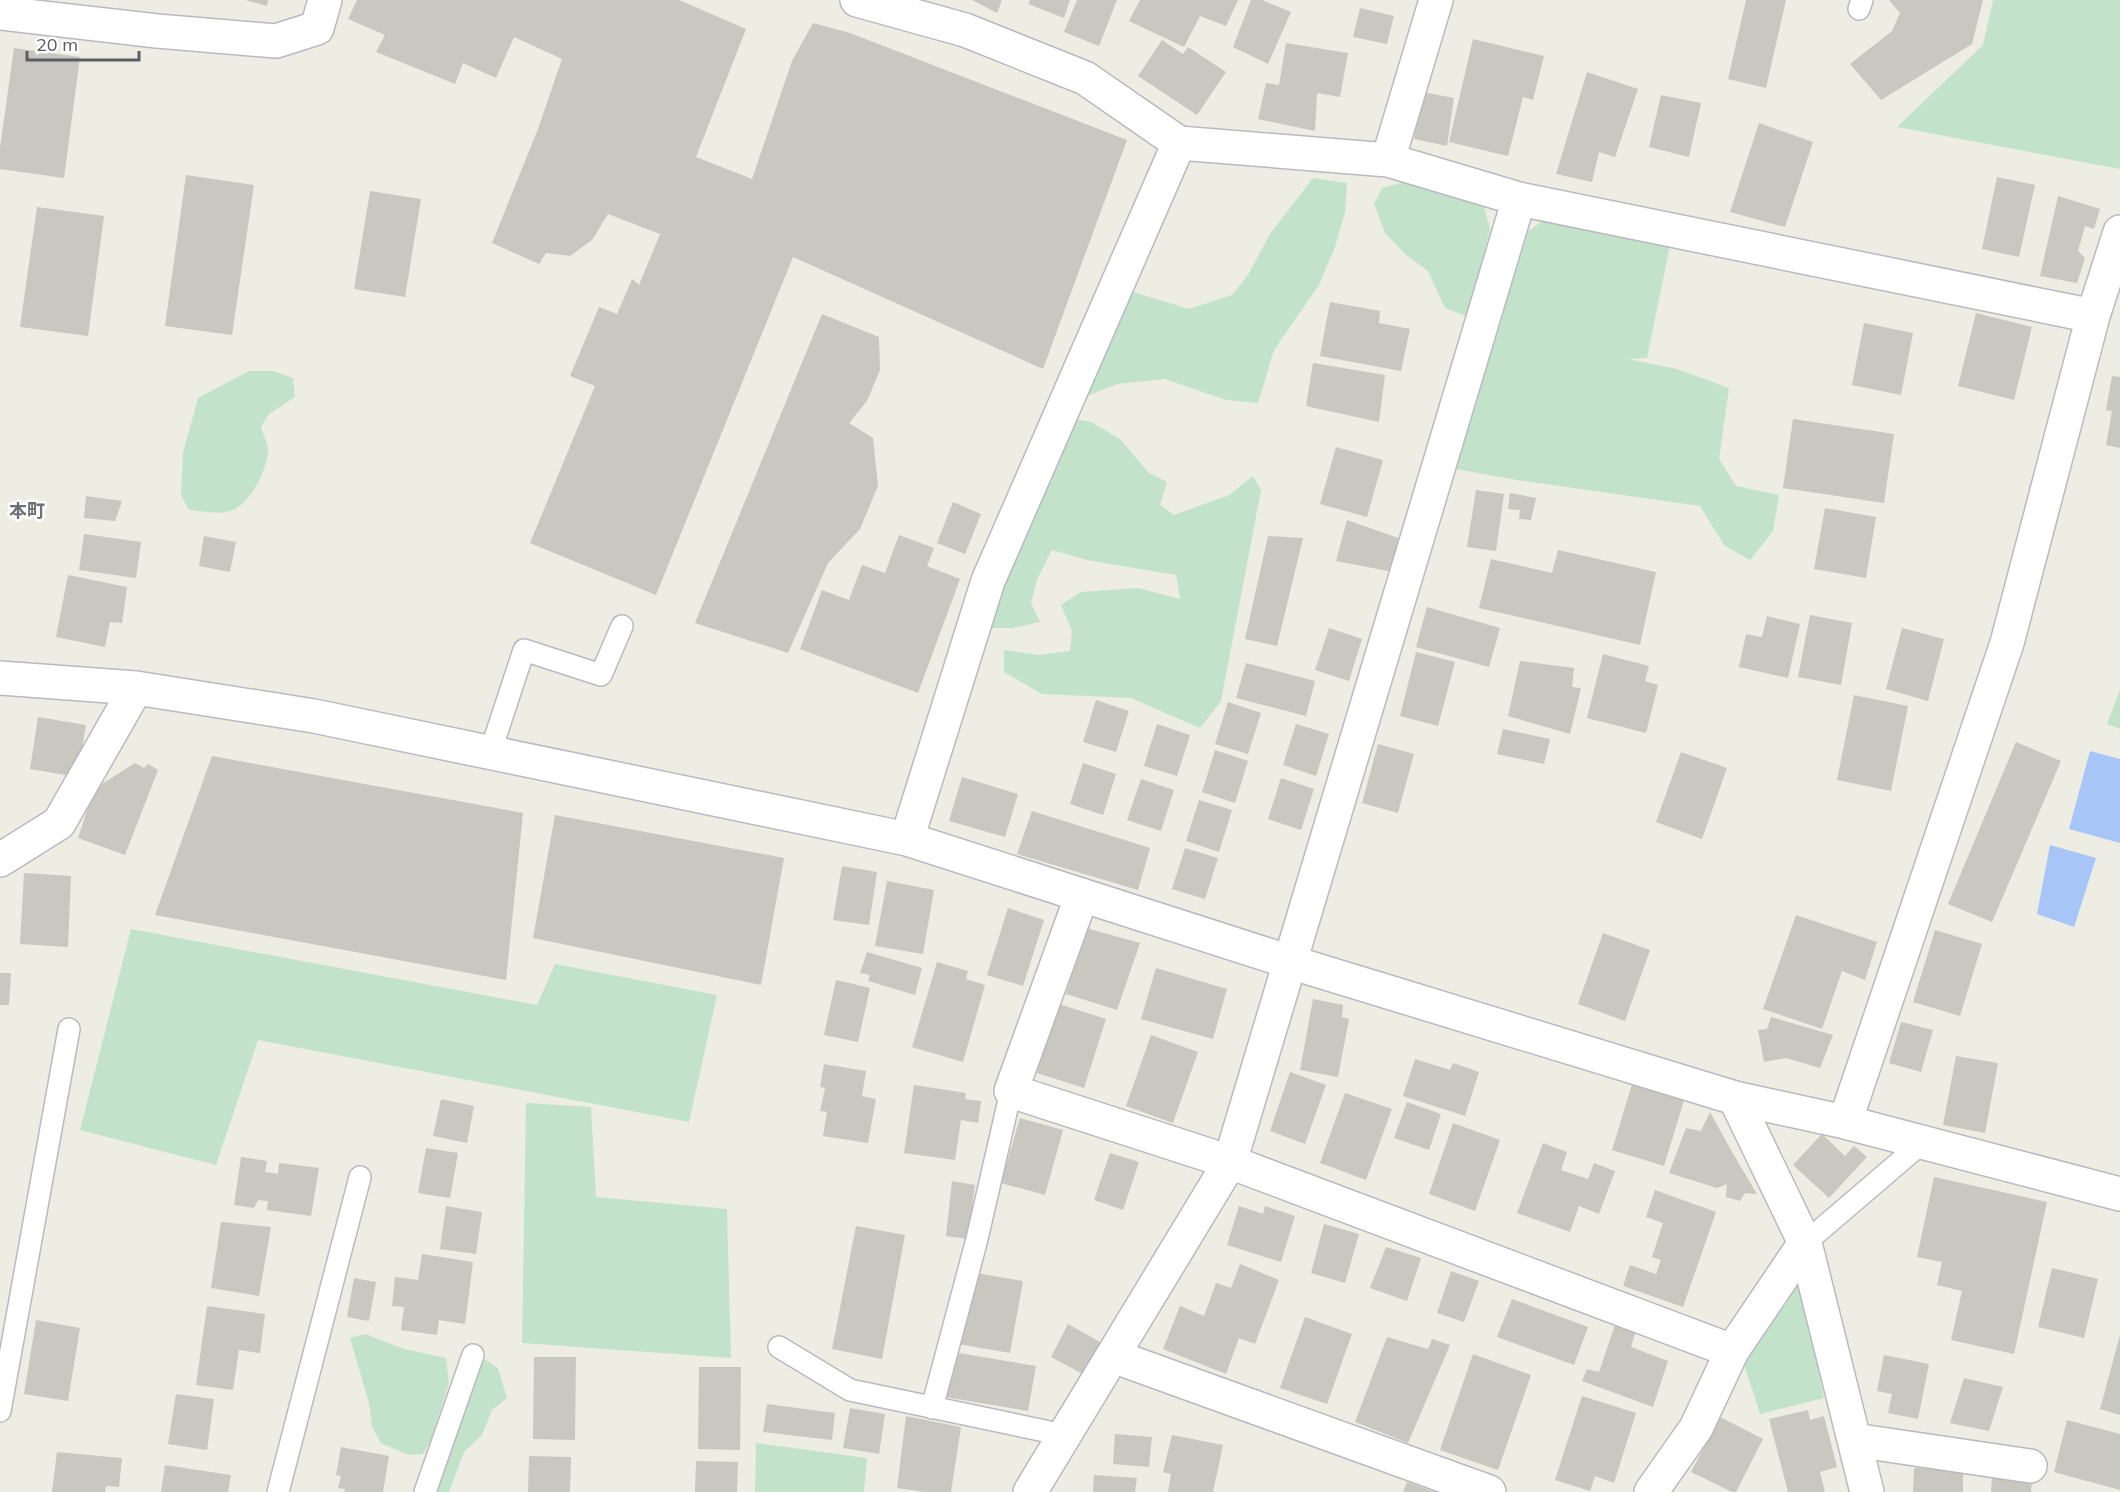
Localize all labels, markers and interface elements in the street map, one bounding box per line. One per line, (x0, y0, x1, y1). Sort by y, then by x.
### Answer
scale bar (27, 24, 140, 62)
text: 20 m (36, 33, 78, 56)
district label: 本町 (9, 499, 45, 522)

